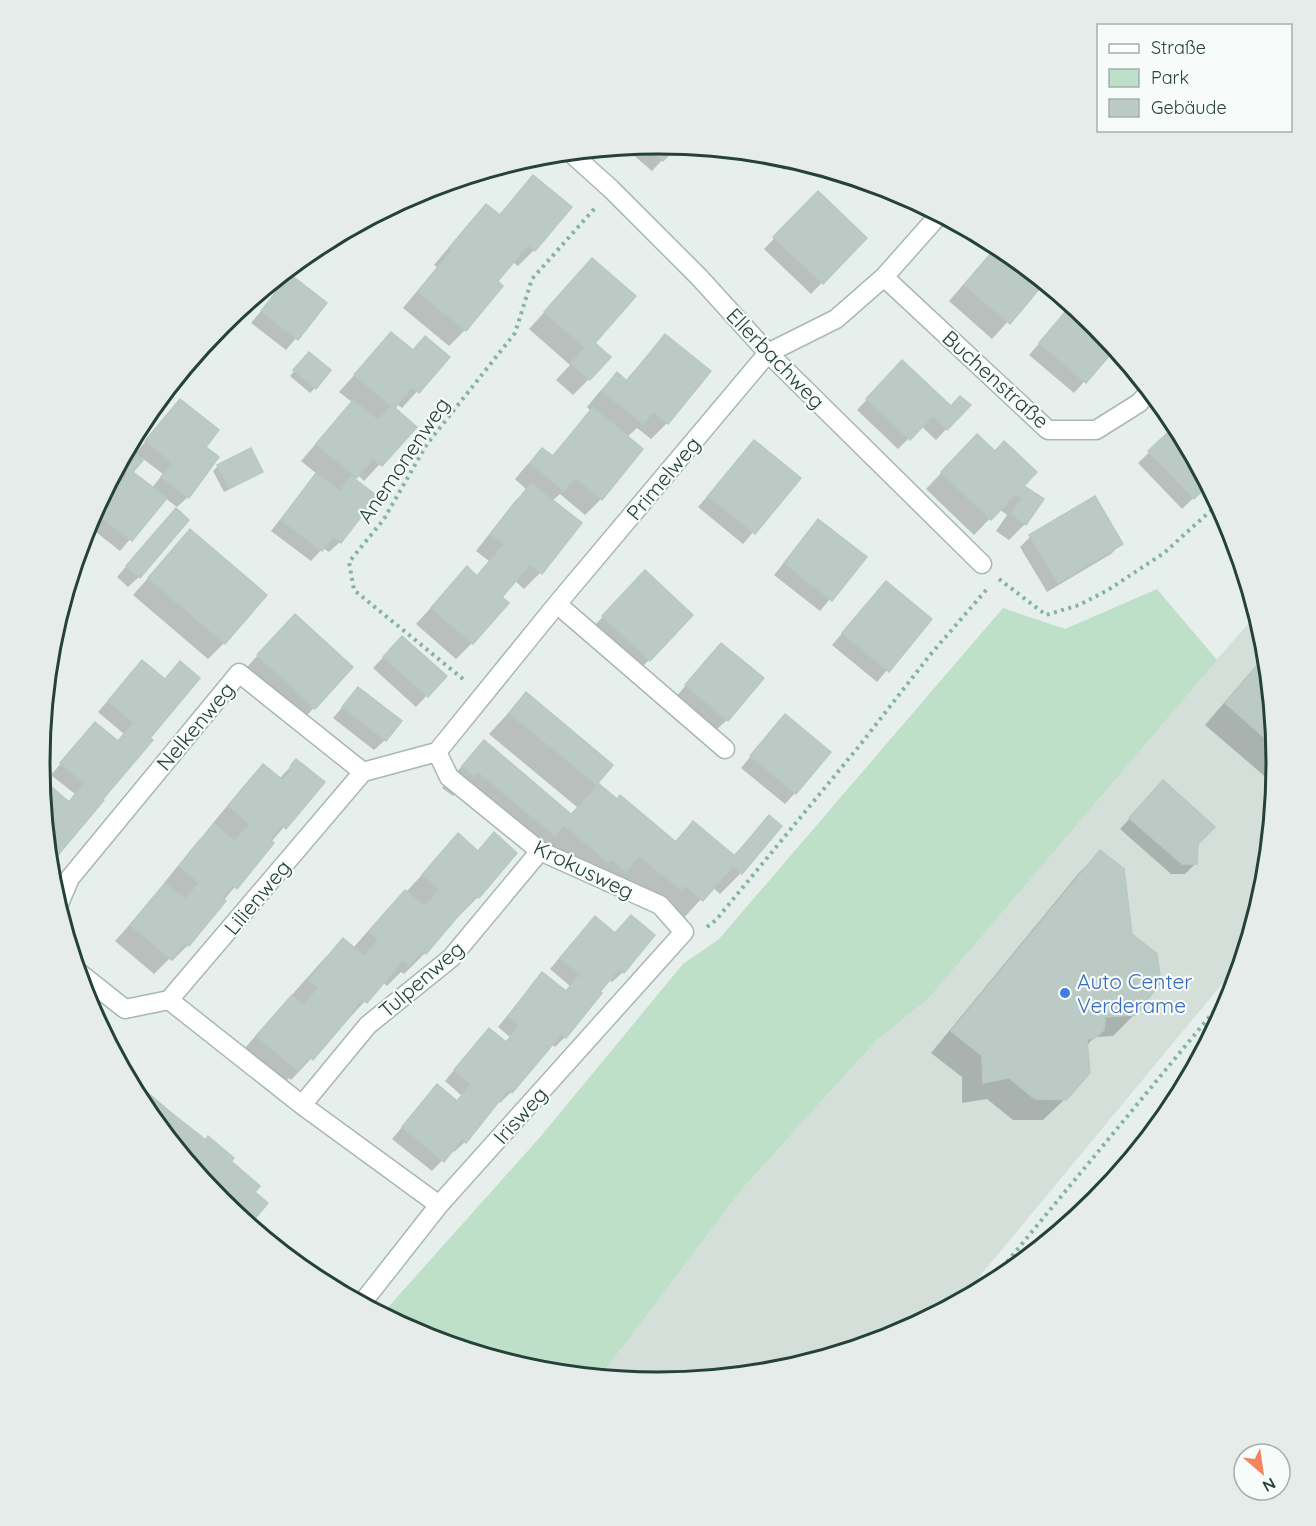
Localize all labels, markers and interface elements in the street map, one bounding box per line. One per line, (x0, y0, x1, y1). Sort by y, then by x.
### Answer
legend (1097, 24, 1292, 132)
text: Straße (1151, 36, 1206, 59)
text: Park (1151, 66, 1189, 89)
text: Gebäude (1151, 96, 1227, 119)
street label: Ellerbachweg (721, 302, 831, 414)
street label: Buchenstraße (937, 324, 1055, 434)
street label: Anemonenweg (351, 392, 455, 528)
street label: Primelweg (620, 431, 706, 525)
street label: Nelkenweg (151, 676, 239, 776)
street label: Krokusweg (530, 834, 638, 904)
street label: Lilienweg (218, 854, 296, 940)
street label: Tulpenweg (373, 935, 469, 1023)
place label: Auto Center Verderame (1077, 968, 1192, 1018)
marker: Auto Center Verderame (1058, 986, 1072, 1000)
street label: Irisweg (487, 1081, 553, 1149)
north arrow (1232, 1442, 1292, 1502)
text: N (1259, 1474, 1279, 1497)

